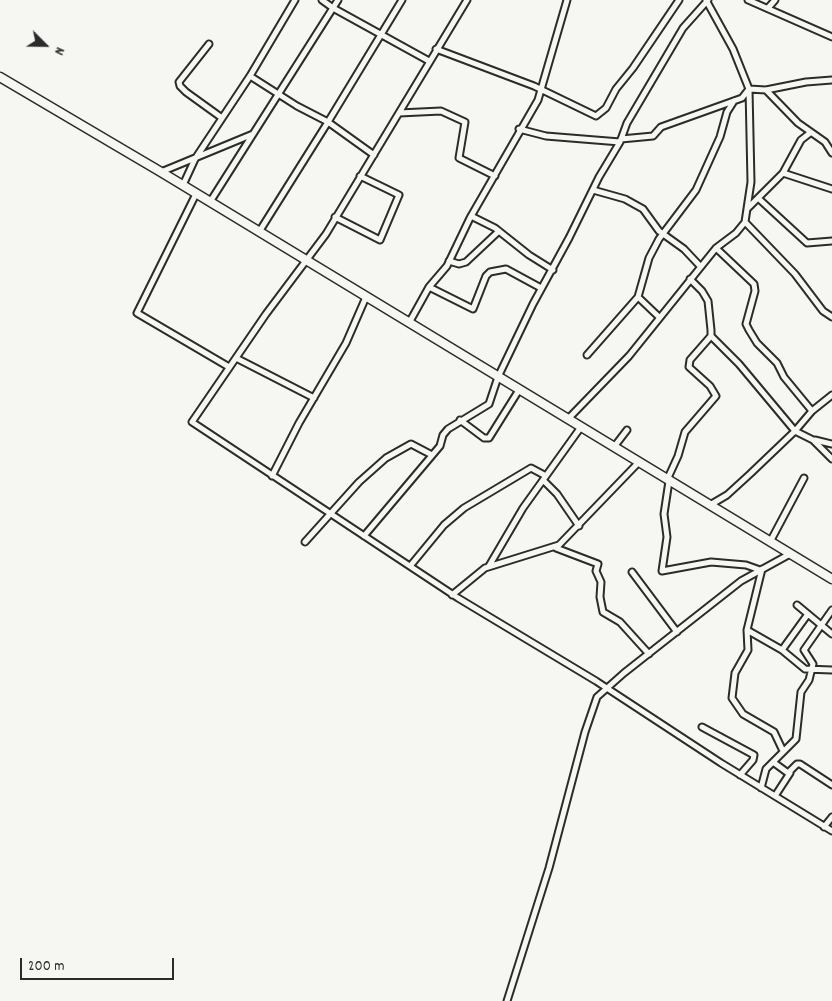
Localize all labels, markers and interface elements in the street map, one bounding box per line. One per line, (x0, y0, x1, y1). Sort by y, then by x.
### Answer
north arrow (20, 20, 70, 70)
text: N (48, 44, 69, 58)
scale bar (22, 948, 176, 980)
text: 200 m (28, 956, 65, 978)

